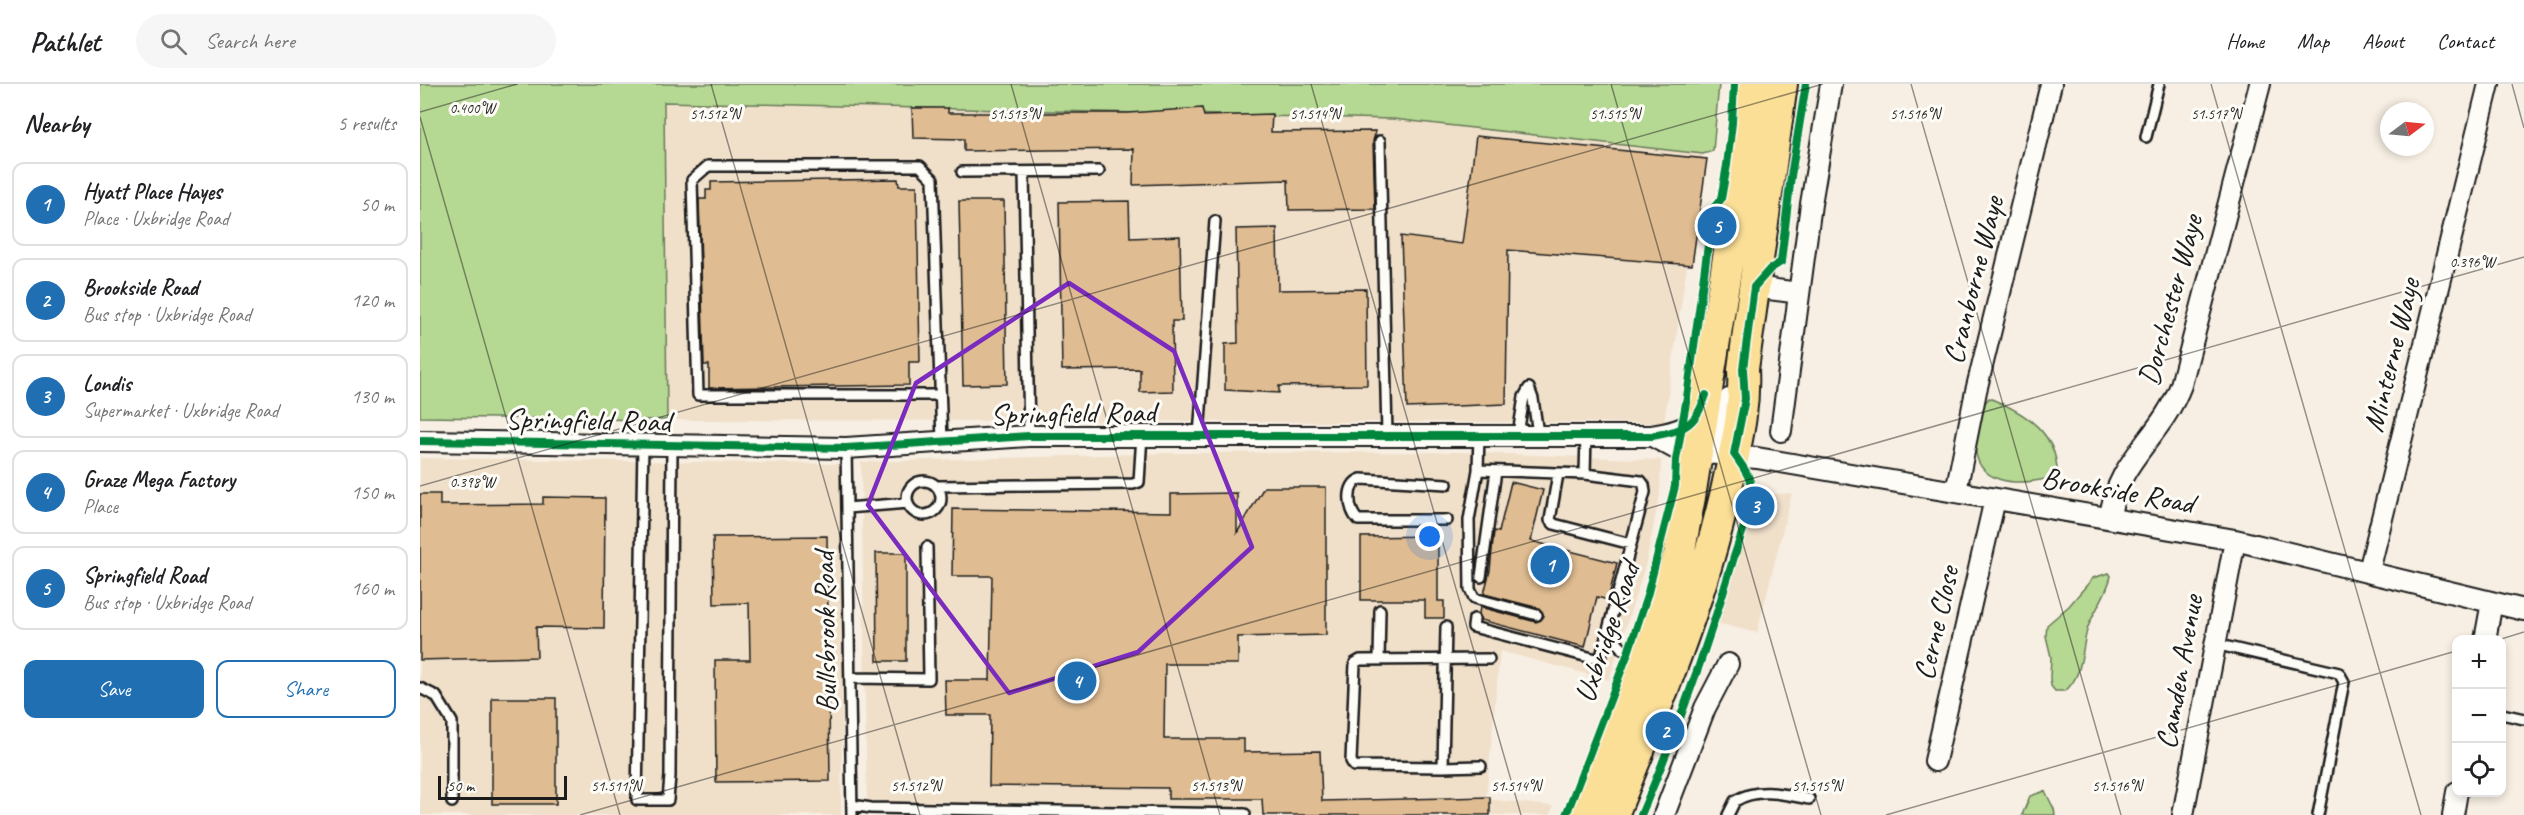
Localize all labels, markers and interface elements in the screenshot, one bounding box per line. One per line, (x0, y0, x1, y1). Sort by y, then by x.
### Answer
search box (136, 14, 556, 68)
text: Pathlet (30, 24, 100, 59)
icon: search (157, 25, 190, 58)
text: Search here (205, 27, 295, 55)
text: Home (2226, 28, 2264, 54)
text: Map (2297, 28, 2329, 54)
text: About (2362, 28, 2404, 54)
text: Contact (2437, 28, 2494, 54)
text: 0.400°W (449, 99, 498, 118)
north arrow (2380, 102, 2434, 156)
text: 51.512°N (690, 105, 743, 124)
text: 51.513°N (990, 105, 1043, 124)
text: 51.514°N (1290, 105, 1343, 124)
text: 51.515°N (1590, 105, 1643, 124)
text: 51.516°N (1890, 105, 1943, 124)
text: 51.517°N (2191, 105, 2244, 124)
text: Nearby (24, 107, 89, 140)
text: 5 results (337, 111, 396, 136)
text: Hyatt Place Hayes (83, 178, 222, 206)
street label: Cranborne Waye (1934, 190, 2013, 368)
text: 1 (41, 192, 50, 217)
text: 50 m (360, 192, 394, 217)
pin: 5 (1698, 204, 1736, 248)
text: Place · Uxbridge Road (83, 206, 229, 231)
street label: Dorchester Waye (2129, 208, 2212, 389)
text: 0.396°W (2449, 253, 2498, 272)
street label: Minterne Waye (2354, 272, 2429, 436)
text: Brookside Road (83, 274, 198, 302)
text: 2 (41, 288, 50, 313)
text: 120 m (351, 288, 394, 313)
text: Bus stop · Uxbridge Road (83, 302, 251, 327)
text: Londis (83, 370, 131, 398)
text: 3 (41, 384, 50, 409)
text: 130 m (351, 384, 394, 409)
street label: Springfield Road (990, 392, 1160, 433)
text: Supermarket · Uxbridge Road (83, 398, 279, 423)
street label: Springfield Road (505, 400, 675, 441)
street label: Brookside Road (2039, 458, 2201, 523)
text: Graze Mega Factory (83, 466, 235, 494)
text: 0.398°W (449, 473, 498, 492)
text: 4 (41, 480, 50, 505)
text: 150 m (351, 480, 394, 505)
pin: 3 (1736, 484, 1774, 528)
text: Place (83, 494, 118, 519)
your location (1415, 522, 1444, 551)
pin: 1 (1530, 542, 1570, 588)
street label: Bullsbrook Road (805, 547, 845, 713)
street label: Uxbridge Road (1565, 553, 1650, 707)
street label: Cerne Close (1905, 560, 1968, 683)
text: Springfield Road (83, 562, 206, 590)
text: 5 (41, 576, 50, 601)
text: 160 m (351, 576, 394, 601)
text: Bus stop · Uxbridge Road (83, 590, 251, 615)
street label: Camden Avenue (2147, 590, 2212, 752)
map controls (2452, 635, 2506, 797)
button: + (2452, 635, 2506, 689)
pin: 4 (1058, 658, 1096, 704)
button: Save (24, 660, 204, 718)
button: Share (216, 660, 396, 718)
button: − (2452, 689, 2506, 743)
pin: 2 (1646, 708, 1684, 754)
button: locate (2452, 743, 2506, 797)
scale bar (438, 773, 567, 800)
text: 50 m (447, 776, 474, 796)
text: 51.511°N (591, 777, 644, 796)
text: 51.512°N (891, 777, 944, 796)
text: 51.513°N (1191, 777, 1244, 796)
text: 51.514°N (1491, 777, 1544, 796)
text: 51.515°N (1792, 777, 1845, 796)
text: 51.516°N (2092, 777, 2145, 796)

